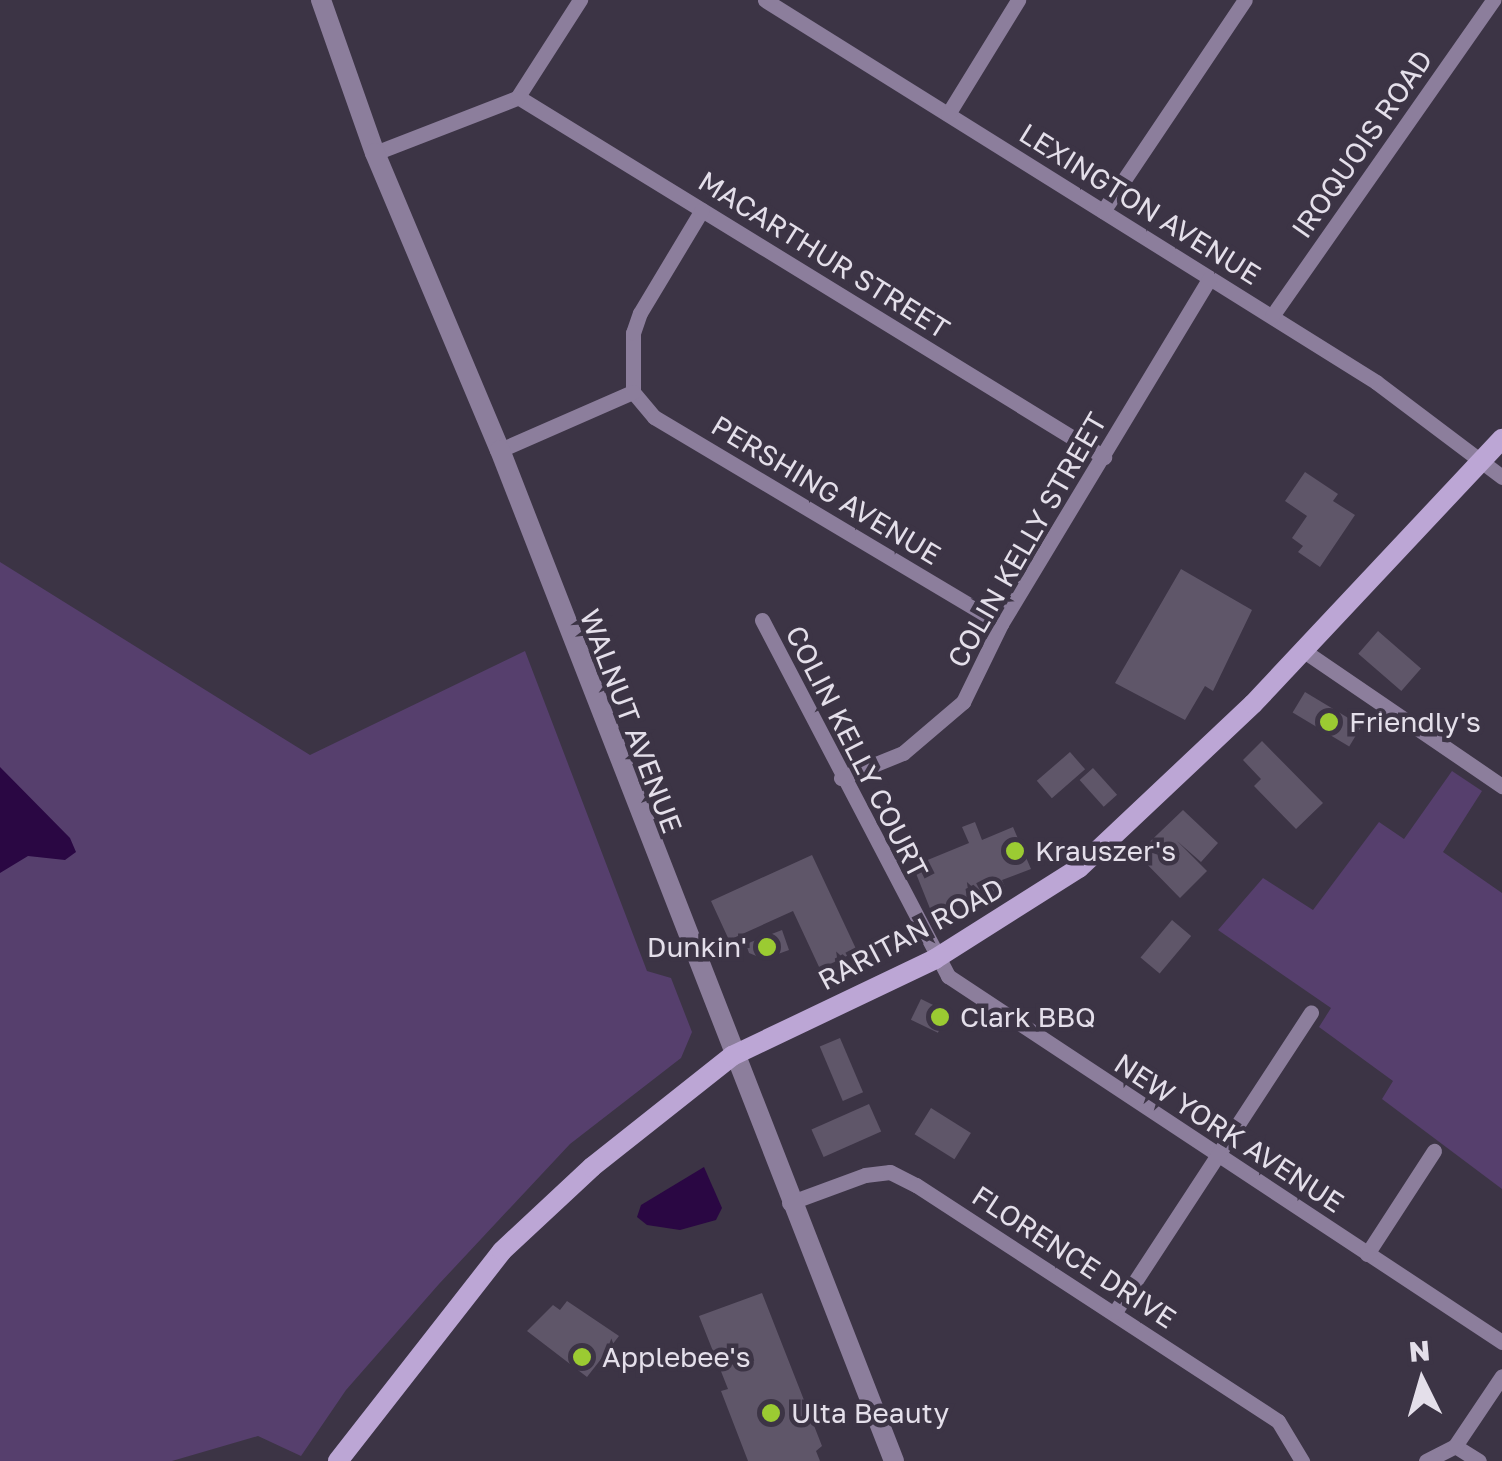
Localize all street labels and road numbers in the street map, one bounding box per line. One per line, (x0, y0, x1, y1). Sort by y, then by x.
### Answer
street label: IROQUOIS ROAD (1285, 44, 1439, 244)
street label: LEXINGTON AVENUE (1013, 116, 1267, 292)
street label: MACARTHUR STREET (692, 164, 956, 346)
street label: COLIN KELLY STREET (940, 407, 1114, 673)
street label: PERSHING AVENUE (705, 408, 947, 572)
street label: WALNUT AVENUE (573, 604, 689, 838)
street label: COLIN KELLY COURT (779, 620, 935, 884)
street label: RARITAN ROAD (812, 871, 1010, 997)
street label: NEW YORK AVENUE (1108, 1046, 1350, 1220)
street label: FLORENCE DRIVE (966, 1179, 1182, 1335)

